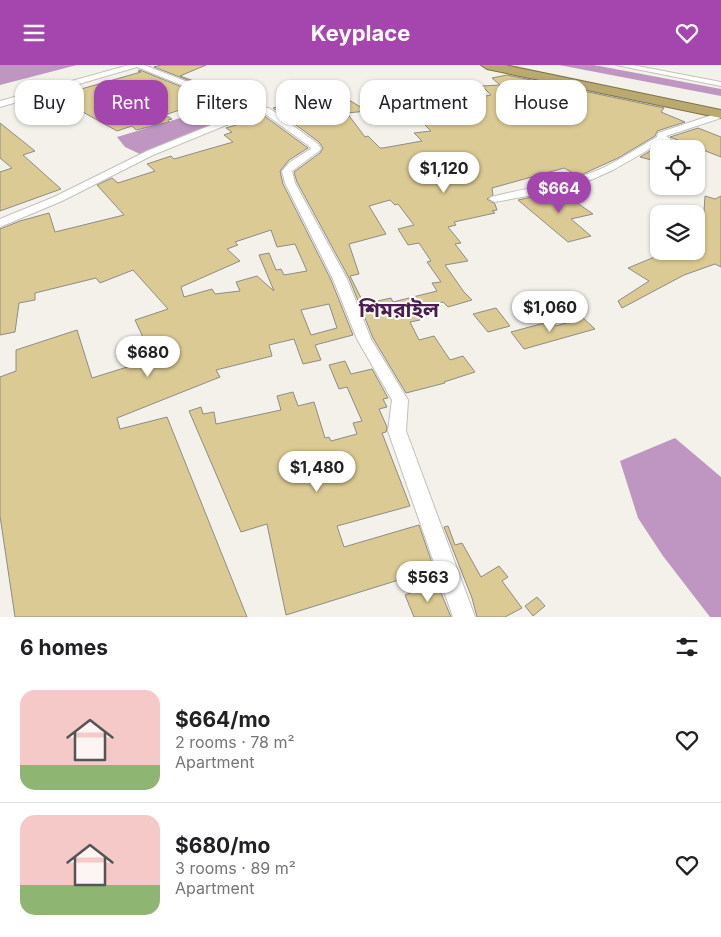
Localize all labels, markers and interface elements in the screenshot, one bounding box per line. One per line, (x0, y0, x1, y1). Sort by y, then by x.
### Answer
icon: menu (20, 19, 48, 47)
icon: heart (673, 19, 701, 47)
text: Keyplace (311, 20, 410, 46)
chip: Buy (15, 80, 84, 125)
chip: Rent (94, 80, 168, 125)
chip: Filters (178, 80, 266, 125)
chip: New (276, 80, 350, 125)
chip: Apartment (360, 80, 486, 125)
chip: House (496, 80, 587, 125)
map controls (650, 140, 705, 260)
button: locate (650, 140, 705, 195)
pin: $1,120 (403, 151, 485, 194)
text: $1,120 (419, 158, 469, 178)
pin: $664 (529, 171, 589, 214)
text: $664 (538, 178, 580, 198)
button: layers (650, 205, 705, 260)
pin: $1,060 (509, 291, 591, 333)
district label: শিমরাইল (358, 297, 440, 322)
text: $1,060 (523, 297, 577, 317)
pin: $680 (118, 335, 178, 378)
text: $680 (127, 342, 169, 362)
pin: $1,480 (276, 451, 358, 493)
text: $1,480 (290, 457, 344, 477)
pin: $563 (398, 561, 458, 603)
text: $563 (407, 567, 449, 587)
icon: filters (673, 633, 701, 661)
text: 6 homes (20, 635, 108, 660)
text: $664/mo (175, 707, 270, 732)
icon: home (60, 710, 120, 770)
icon: heart (673, 726, 701, 754)
text: 2 rooms · 78 m² (175, 732, 295, 752)
text: Apartment (175, 752, 255, 772)
text: $680/mo (175, 833, 270, 858)
icon: home (60, 835, 120, 895)
icon: heart (673, 851, 701, 879)
text: 3 rooms · 89 m² (175, 858, 296, 878)
text: Apartment (175, 878, 255, 898)

